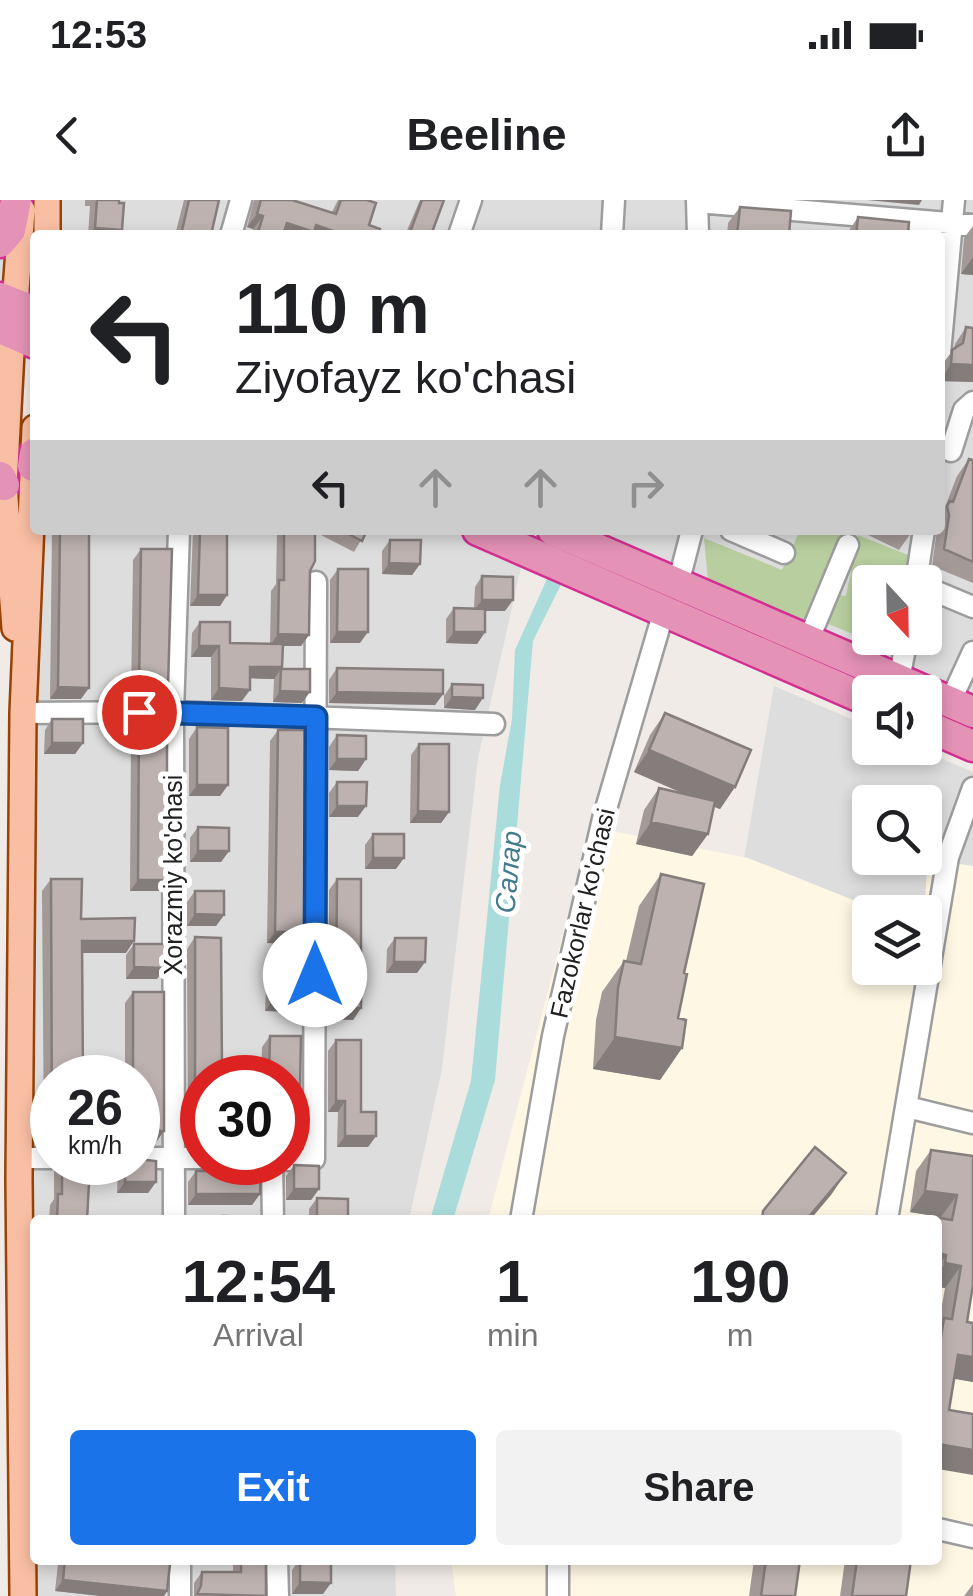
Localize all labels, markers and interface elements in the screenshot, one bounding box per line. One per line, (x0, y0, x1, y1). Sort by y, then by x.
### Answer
text: 12:53 (50, 14, 147, 56)
icon: back (40, 108, 95, 163)
icon: share (878, 108, 933, 163)
text: Beeline (406, 109, 567, 160)
icon: left (70, 270, 200, 400)
text: 110 m (235, 270, 430, 348)
text: Ziyofayz ko'chasi (235, 352, 576, 403)
icon: left (303, 460, 358, 515)
icon: ahead (408, 460, 463, 515)
icon: ahead (513, 460, 568, 515)
icon: right (618, 460, 673, 515)
north arrow (852, 565, 942, 655)
map controls (852, 565, 942, 985)
pin (97, 670, 182, 755)
button: sound (852, 675, 942, 765)
icon: arrive (112, 685, 167, 740)
street label: Xorazmiy ko'chasi (159, 775, 187, 975)
button: search (852, 785, 942, 875)
street label: Fazokorlar ko'chasi (544, 805, 620, 1021)
water label: Салар (489, 829, 528, 915)
button: layers (852, 895, 942, 985)
position arrow (263, 923, 367, 1027)
speed limit sign: 30 (180, 1055, 310, 1185)
text: 26 (67, 1080, 123, 1136)
text: km/h (68, 1131, 122, 1159)
text: 12:54 (182, 1248, 335, 1315)
text: 1 (496, 1248, 529, 1315)
text: 190 (690, 1248, 790, 1315)
text: Arrival (213, 1317, 304, 1353)
text: min (487, 1317, 538, 1353)
text: m (727, 1317, 754, 1353)
button: Exit (70, 1430, 476, 1545)
button: Share (496, 1430, 902, 1545)

